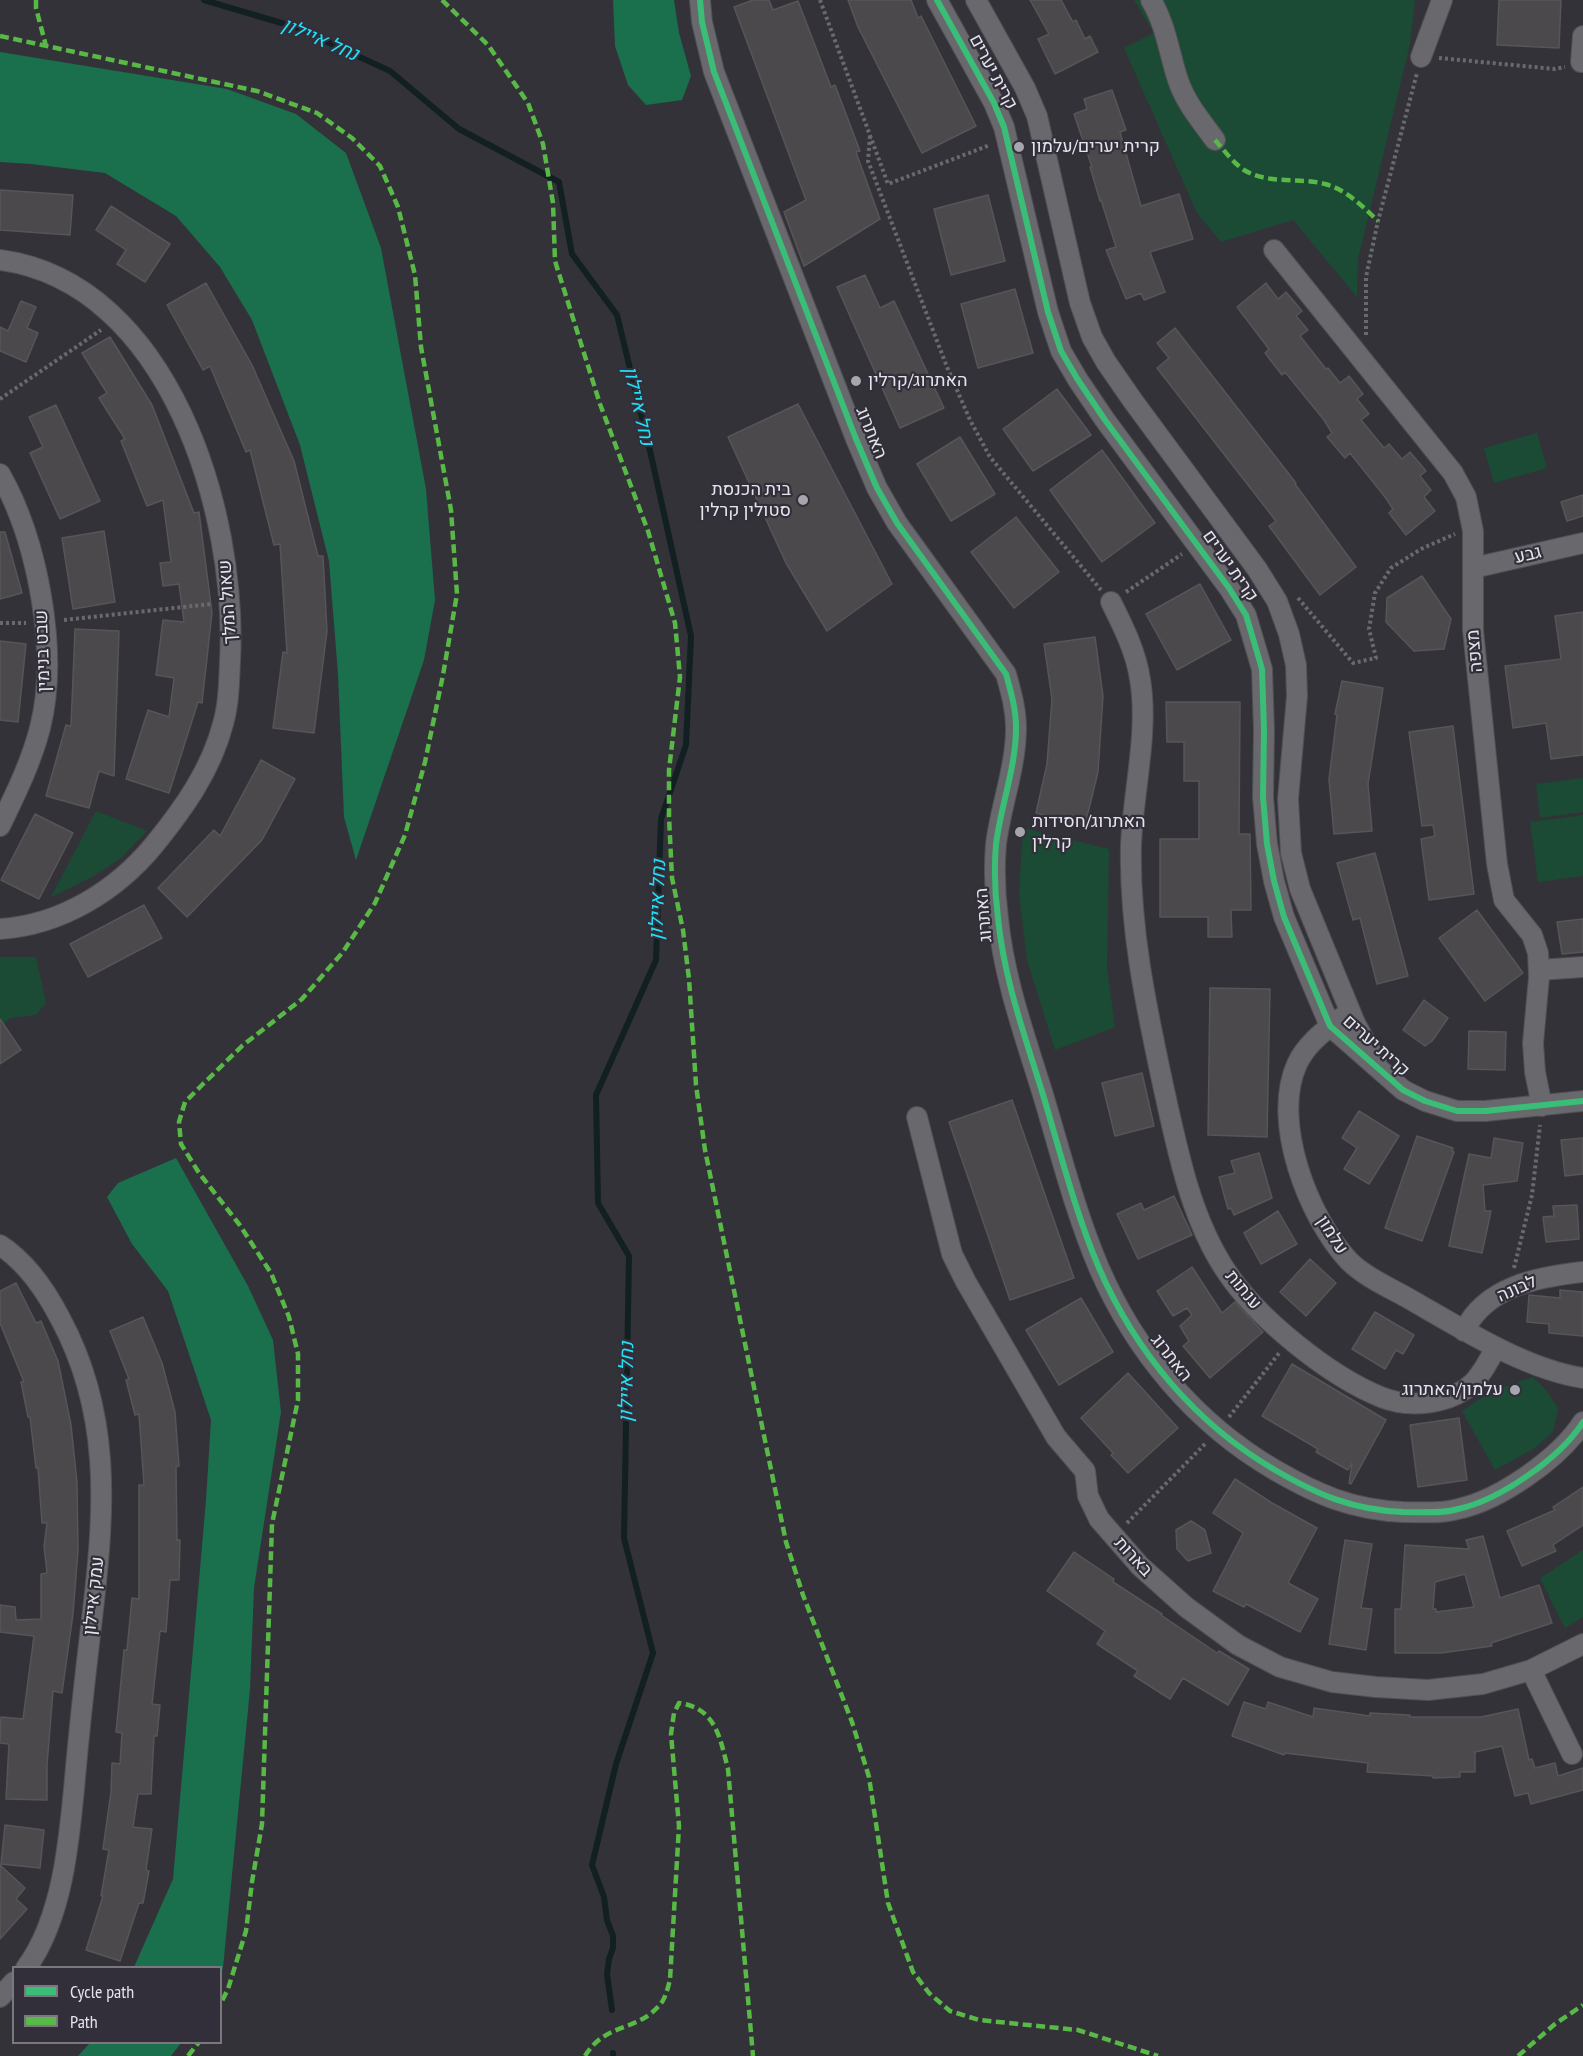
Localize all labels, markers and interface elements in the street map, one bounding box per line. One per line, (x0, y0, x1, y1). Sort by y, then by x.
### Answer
water label: נחל איילון (278, 13, 362, 67)
street label: קרית יערים (964, 31, 1022, 113)
place label: קרית יערים/עלמון (1031, 136, 1160, 158)
marker: קרית יערים/עלמון (1012, 140, 1026, 154)
water label: נחל איילון (617, 364, 659, 448)
place label: האתרוג/קרלין (868, 370, 968, 392)
marker: האתרוג/קרלין (849, 374, 863, 388)
street label: האתרוג (851, 404, 891, 462)
place label: בית הכנסת סטולין קרלין (700, 479, 791, 522)
marker: בית הכנסת סטולין קרלין (796, 493, 810, 507)
street label: קרית יערים (1198, 526, 1262, 606)
street label: גבע (1512, 541, 1544, 569)
street label: שאול המלך (214, 559, 242, 645)
street label: שבט בנימין (31, 610, 55, 692)
street label: מצפה (1462, 629, 1488, 673)
place label: האתרוג/חסידות קרלין (1032, 811, 1146, 854)
marker: האתרוג/חסידות קרלין (1013, 825, 1027, 839)
water label: נחל איילון (645, 859, 671, 941)
street label: האתרוג (971, 887, 997, 943)
street label: קרית יערים (1338, 1011, 1414, 1081)
street label: עלמון (1312, 1212, 1352, 1258)
street label: ענתות (1220, 1266, 1266, 1314)
street label: לבונה (1494, 1271, 1540, 1307)
street label: האתרוג (1146, 1330, 1196, 1386)
water label: נחל איילון (614, 1341, 640, 1423)
place label: עלמון/האתרוג (1402, 1379, 1503, 1401)
marker: עלמון/האתרוג (1508, 1383, 1522, 1397)
street label: בארות (1109, 1533, 1157, 1581)
street label: עמק איילון (79, 1556, 109, 1636)
legend (12, 1966, 222, 2044)
text: Cycle path (70, 1980, 134, 2003)
text: Path (70, 2010, 98, 2033)

